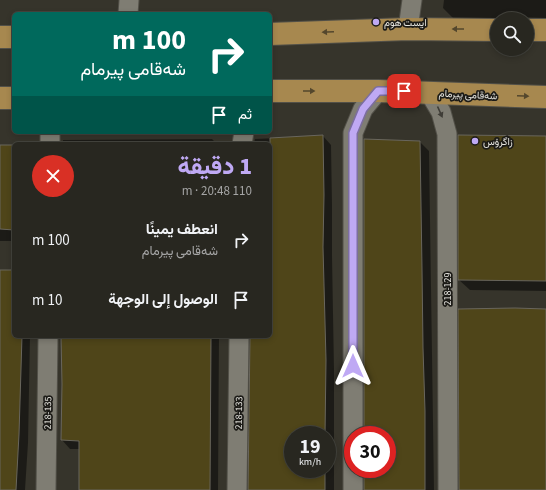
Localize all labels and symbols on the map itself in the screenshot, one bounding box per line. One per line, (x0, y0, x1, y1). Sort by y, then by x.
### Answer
place label: ايست هوم (384, 16, 427, 30)
marker: ايست هوم (371, 17, 381, 27)
one-way arrow (452, 26, 464, 33)
one-way arrow (322, 29, 334, 36)
pin (387, 74, 421, 108)
street label: شەقامی پیرمام (438, 86, 498, 104)
one-way arrow (303, 88, 316, 94)
one-way arrow (517, 93, 529, 100)
one-way arrow (437, 106, 443, 118)
place label: زاگرۆس (483, 135, 513, 149)
marker: زاگرۆس (470, 136, 480, 146)
street label: 218-129 (441, 273, 455, 305)
position arrow (332, 345, 374, 387)
street label: 218-135 (41, 396, 55, 430)
street label: 218-133 (232, 396, 246, 430)
speed limit sign: 30 (344, 426, 396, 478)

